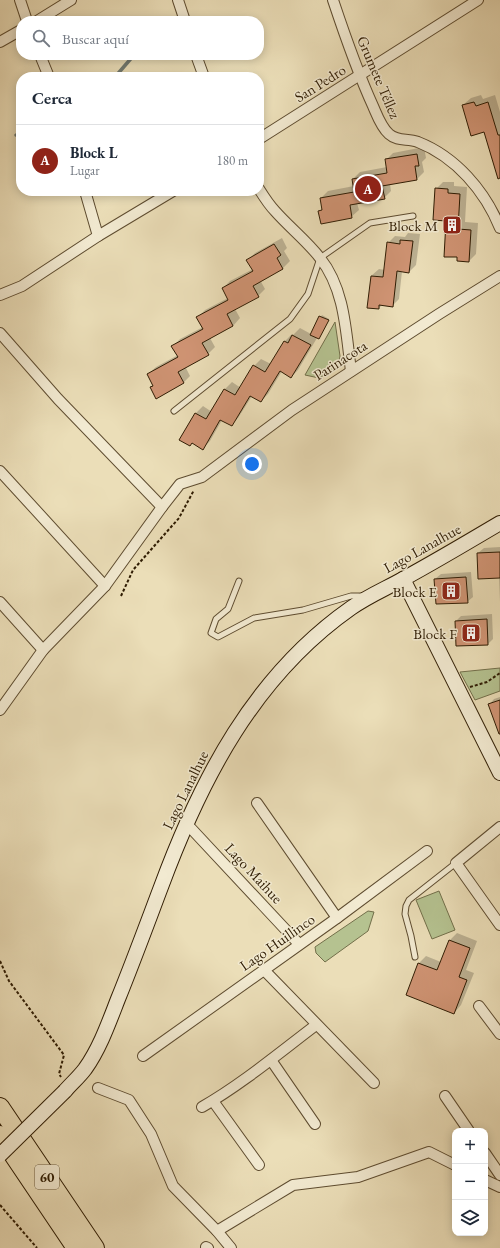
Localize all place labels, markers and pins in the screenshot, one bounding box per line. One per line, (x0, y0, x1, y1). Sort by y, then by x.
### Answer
pin: A (355, 174, 381, 204)
building icon: Block M (441, 214, 463, 236)
place label: Block M (389, 216, 438, 235)
building icon: Block E (440, 580, 462, 602)
place label: Block E (393, 582, 438, 601)
building icon: Block F (460, 622, 482, 644)
place label: Block F (413, 624, 457, 643)

